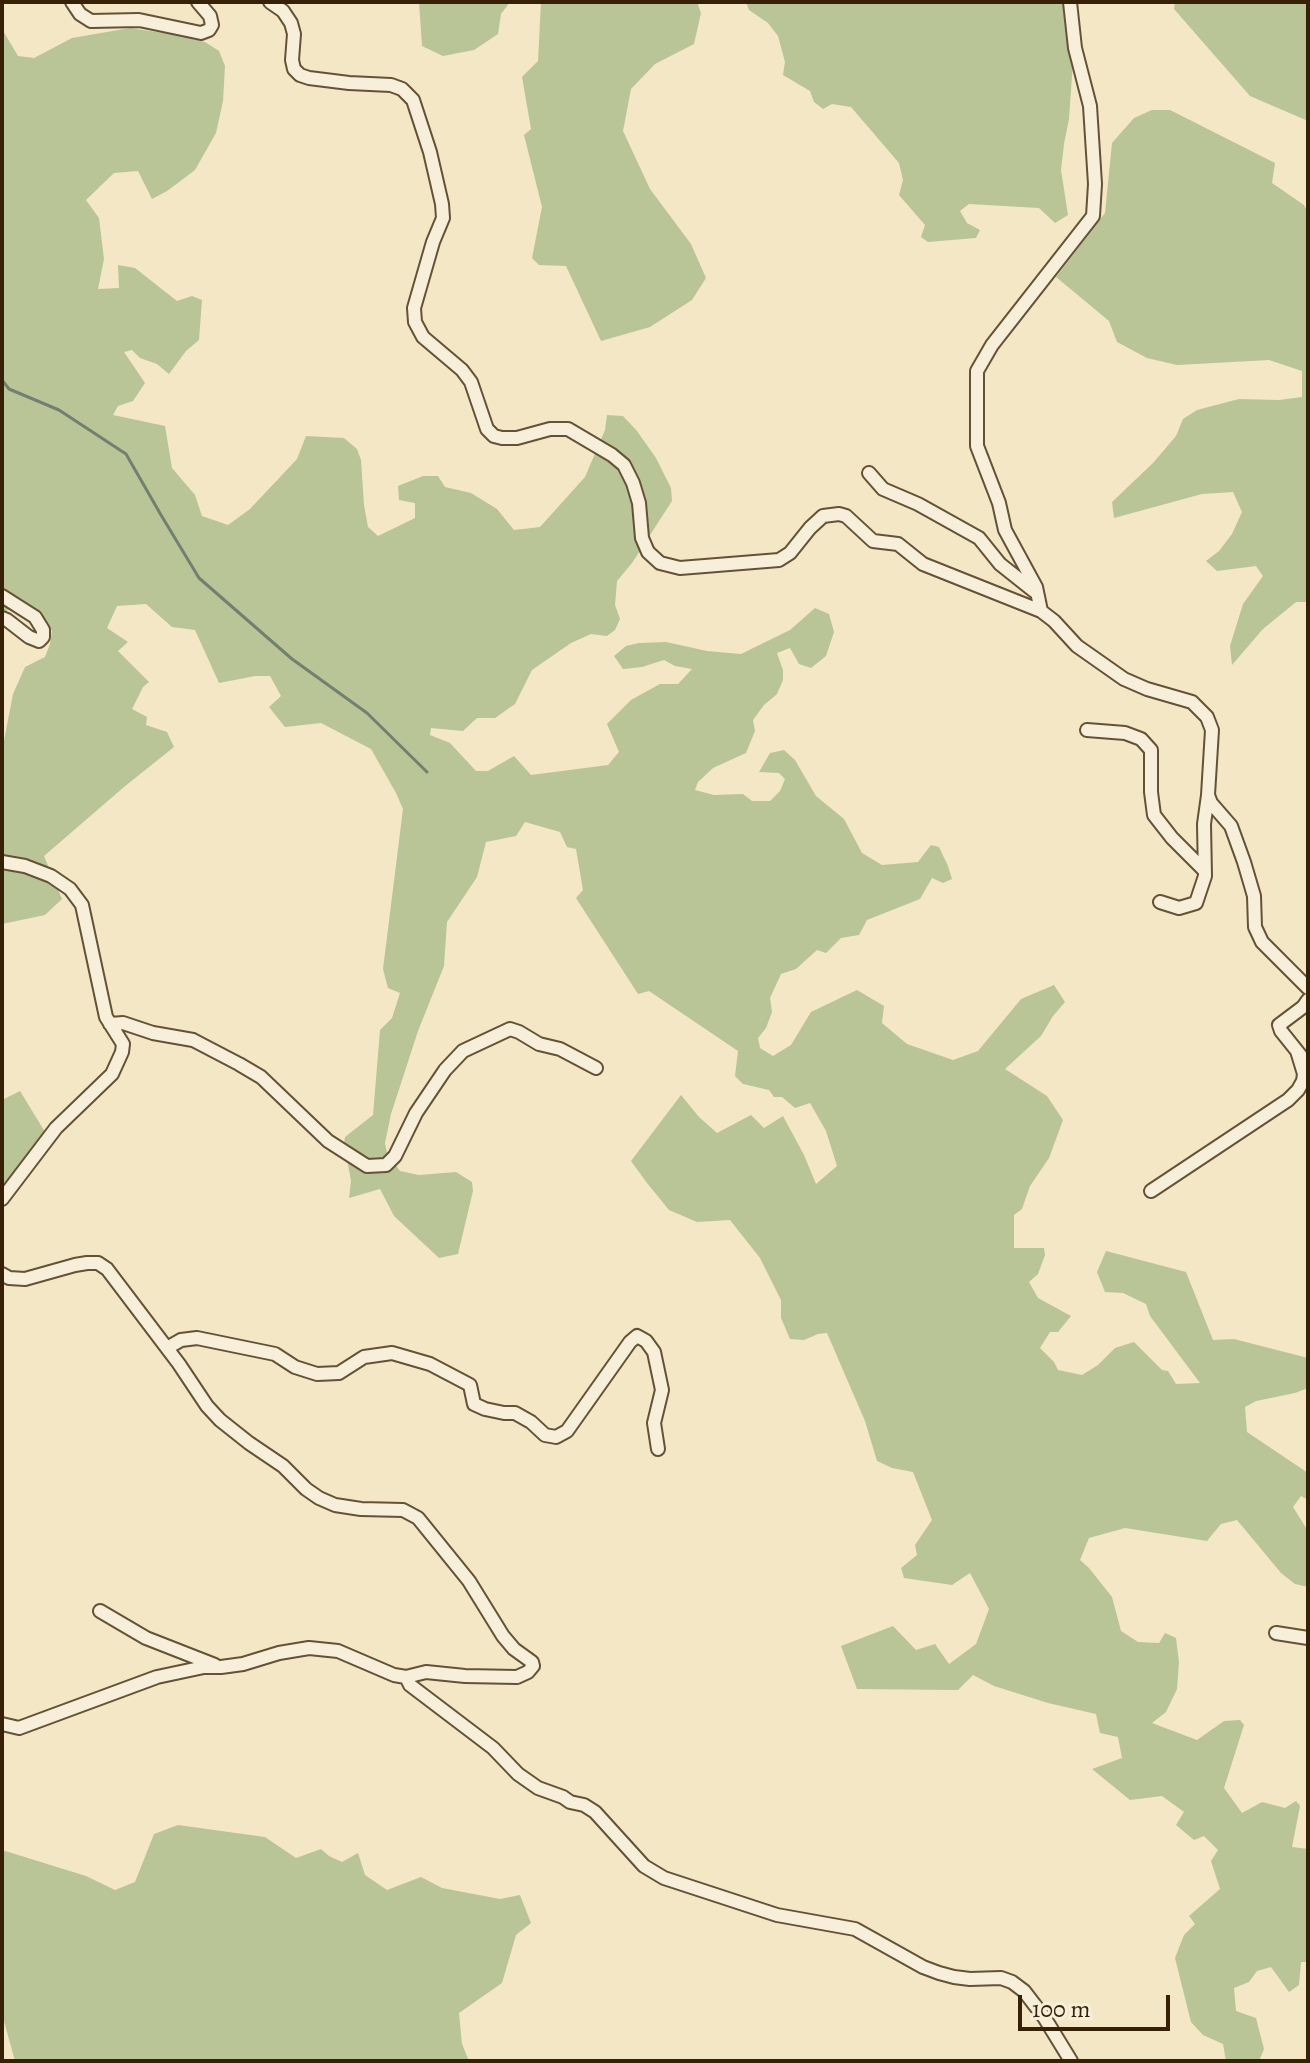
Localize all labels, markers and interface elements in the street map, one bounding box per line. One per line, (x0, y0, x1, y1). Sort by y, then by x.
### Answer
scale bar (1022, 1979, 1174, 2029)
text: 100 m (1032, 1993, 1091, 2025)

